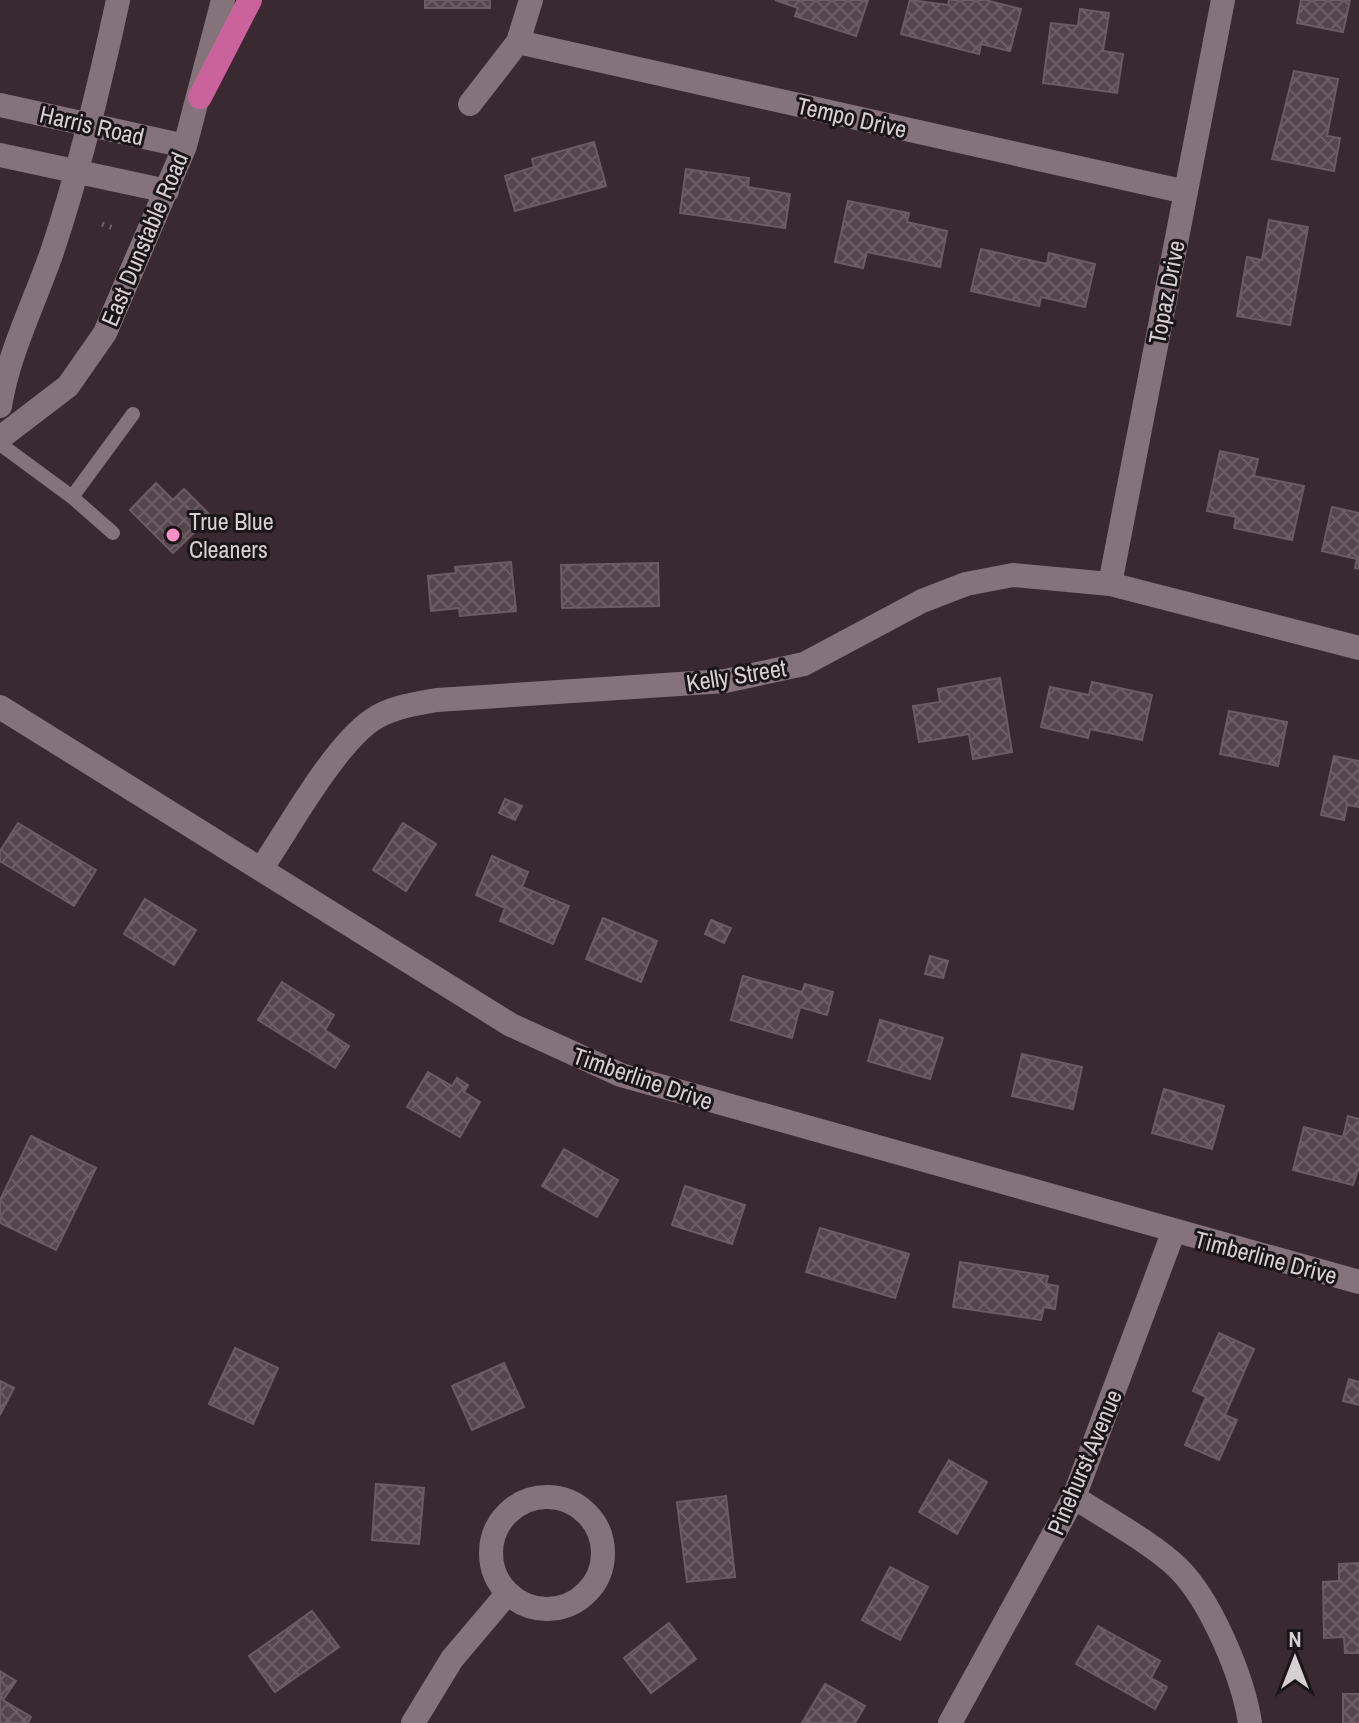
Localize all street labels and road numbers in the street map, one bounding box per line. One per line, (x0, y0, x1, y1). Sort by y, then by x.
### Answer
street label: Tempo Drive (794, 89, 910, 145)
street label: Harris Road (37, 97, 147, 153)
street label: East Dunstable Road (93, 147, 195, 331)
street label: Topaz Drive (1140, 237, 1192, 347)
street label: Kelly Street (684, 651, 789, 699)
street label: Timberline Drive (569, 1039, 717, 1117)
street label: Timberline Drive (1191, 1223, 1341, 1291)
street label: Pinehurst Avenue (1039, 1384, 1129, 1540)

